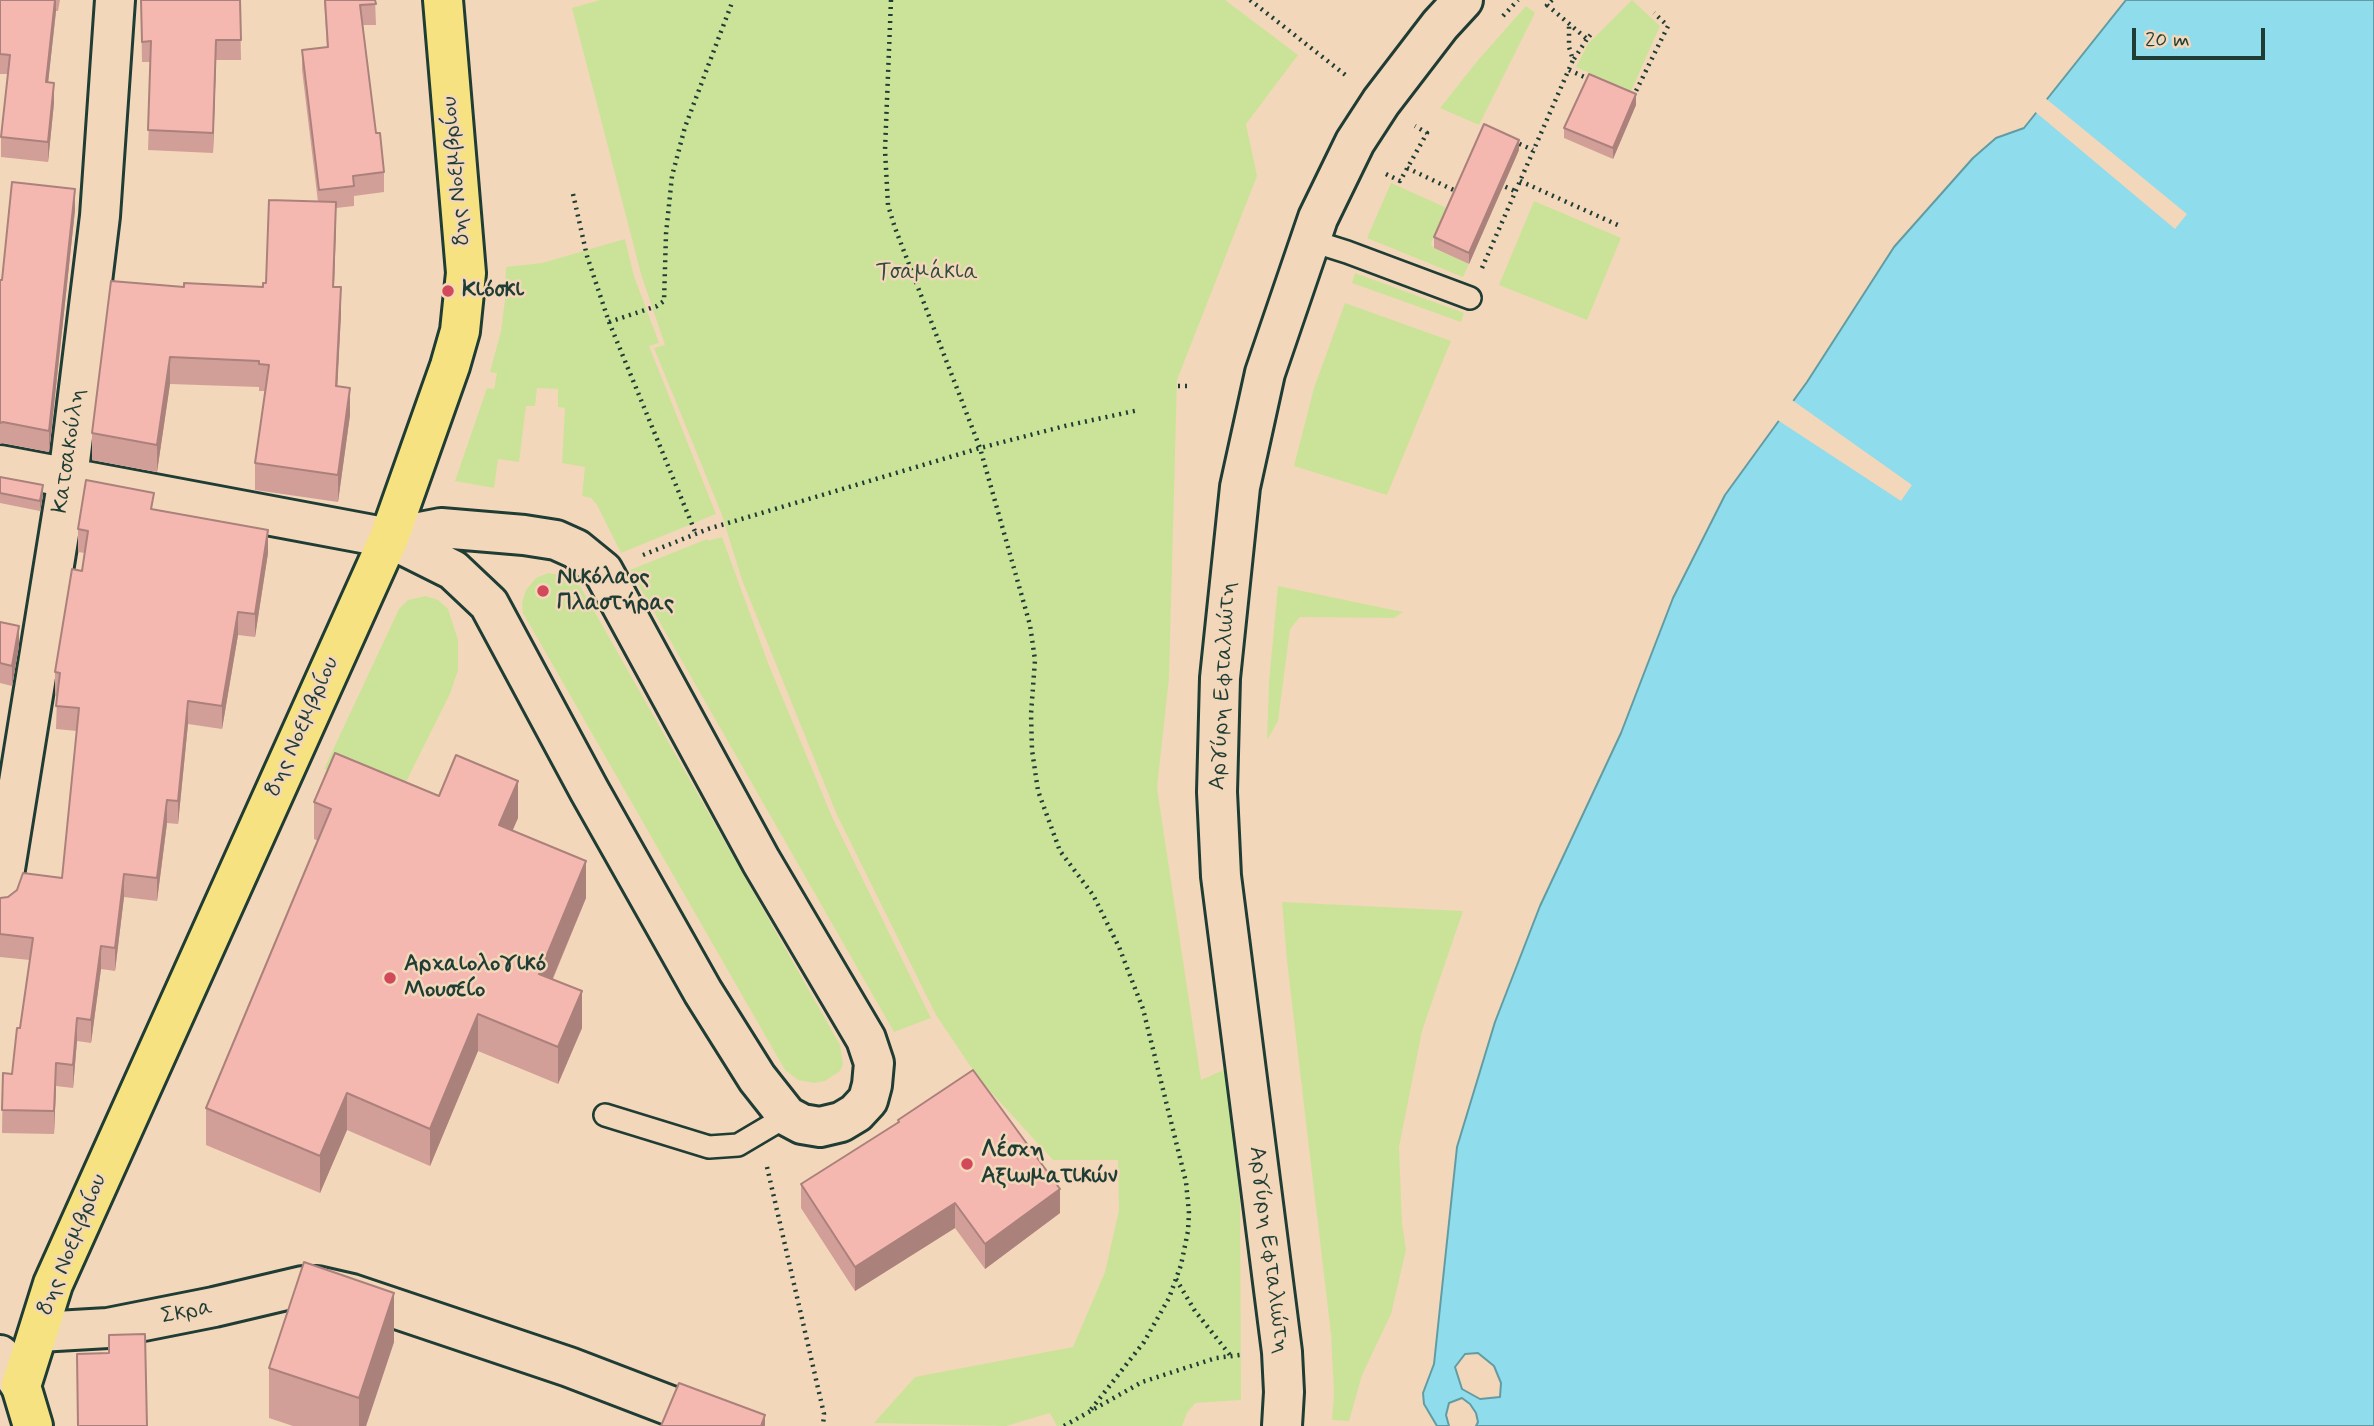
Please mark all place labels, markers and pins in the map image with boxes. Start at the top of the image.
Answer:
place label: Κιόσκι [462,277,524,305]
marker: Κιόσκι [440,283,456,299]
place label: Νικόλαος Πλαστήρας [557,564,674,618]
marker: Νικόλαος Πλαστήρας [535,583,551,599]
place label: Αρχαιολογικό Μουσείο [404,951,546,1005]
marker: Αρχαιολογικό Μουσείο [382,970,398,986]
place label: Λέσχη Αξιωματικών [981,1137,1118,1191]
marker: Λέσχη Αξιωματικών [959,1156,975,1172]

